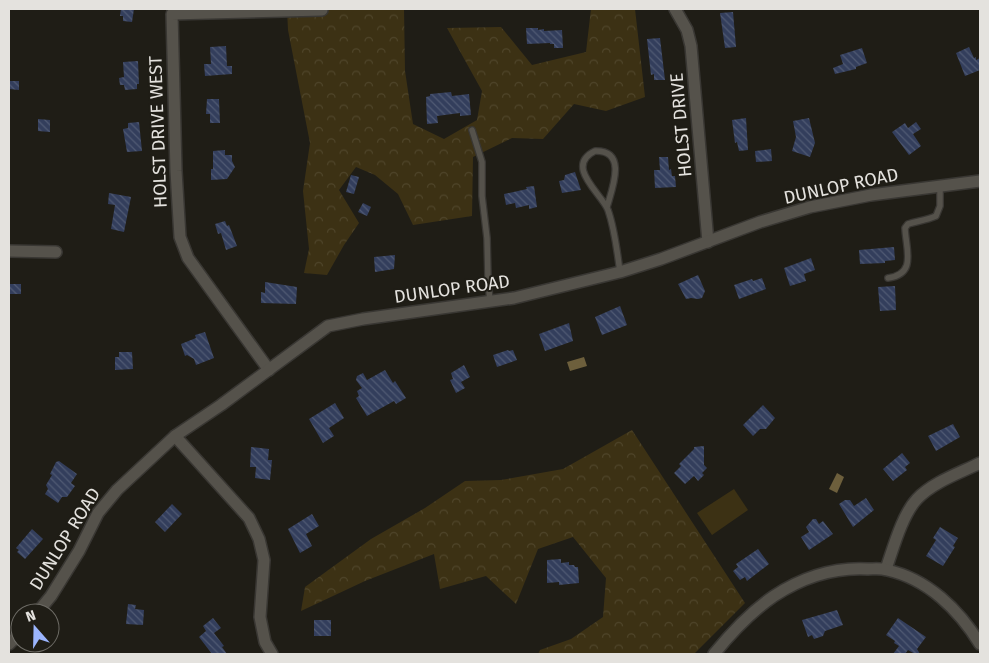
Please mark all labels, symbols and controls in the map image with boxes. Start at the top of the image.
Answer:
street label: HOLST DRIVE WEST [144,55,172,208]
street label: HOLST DRIVE [665,72,697,178]
street label: DUNLOP ROAD [782,163,900,209]
street label: DUNLOP ROAD [393,270,511,308]
street label: DUNLOP ROAD [25,484,105,594]
north arrow [10,603,60,653]
text: N [23,607,38,626]

